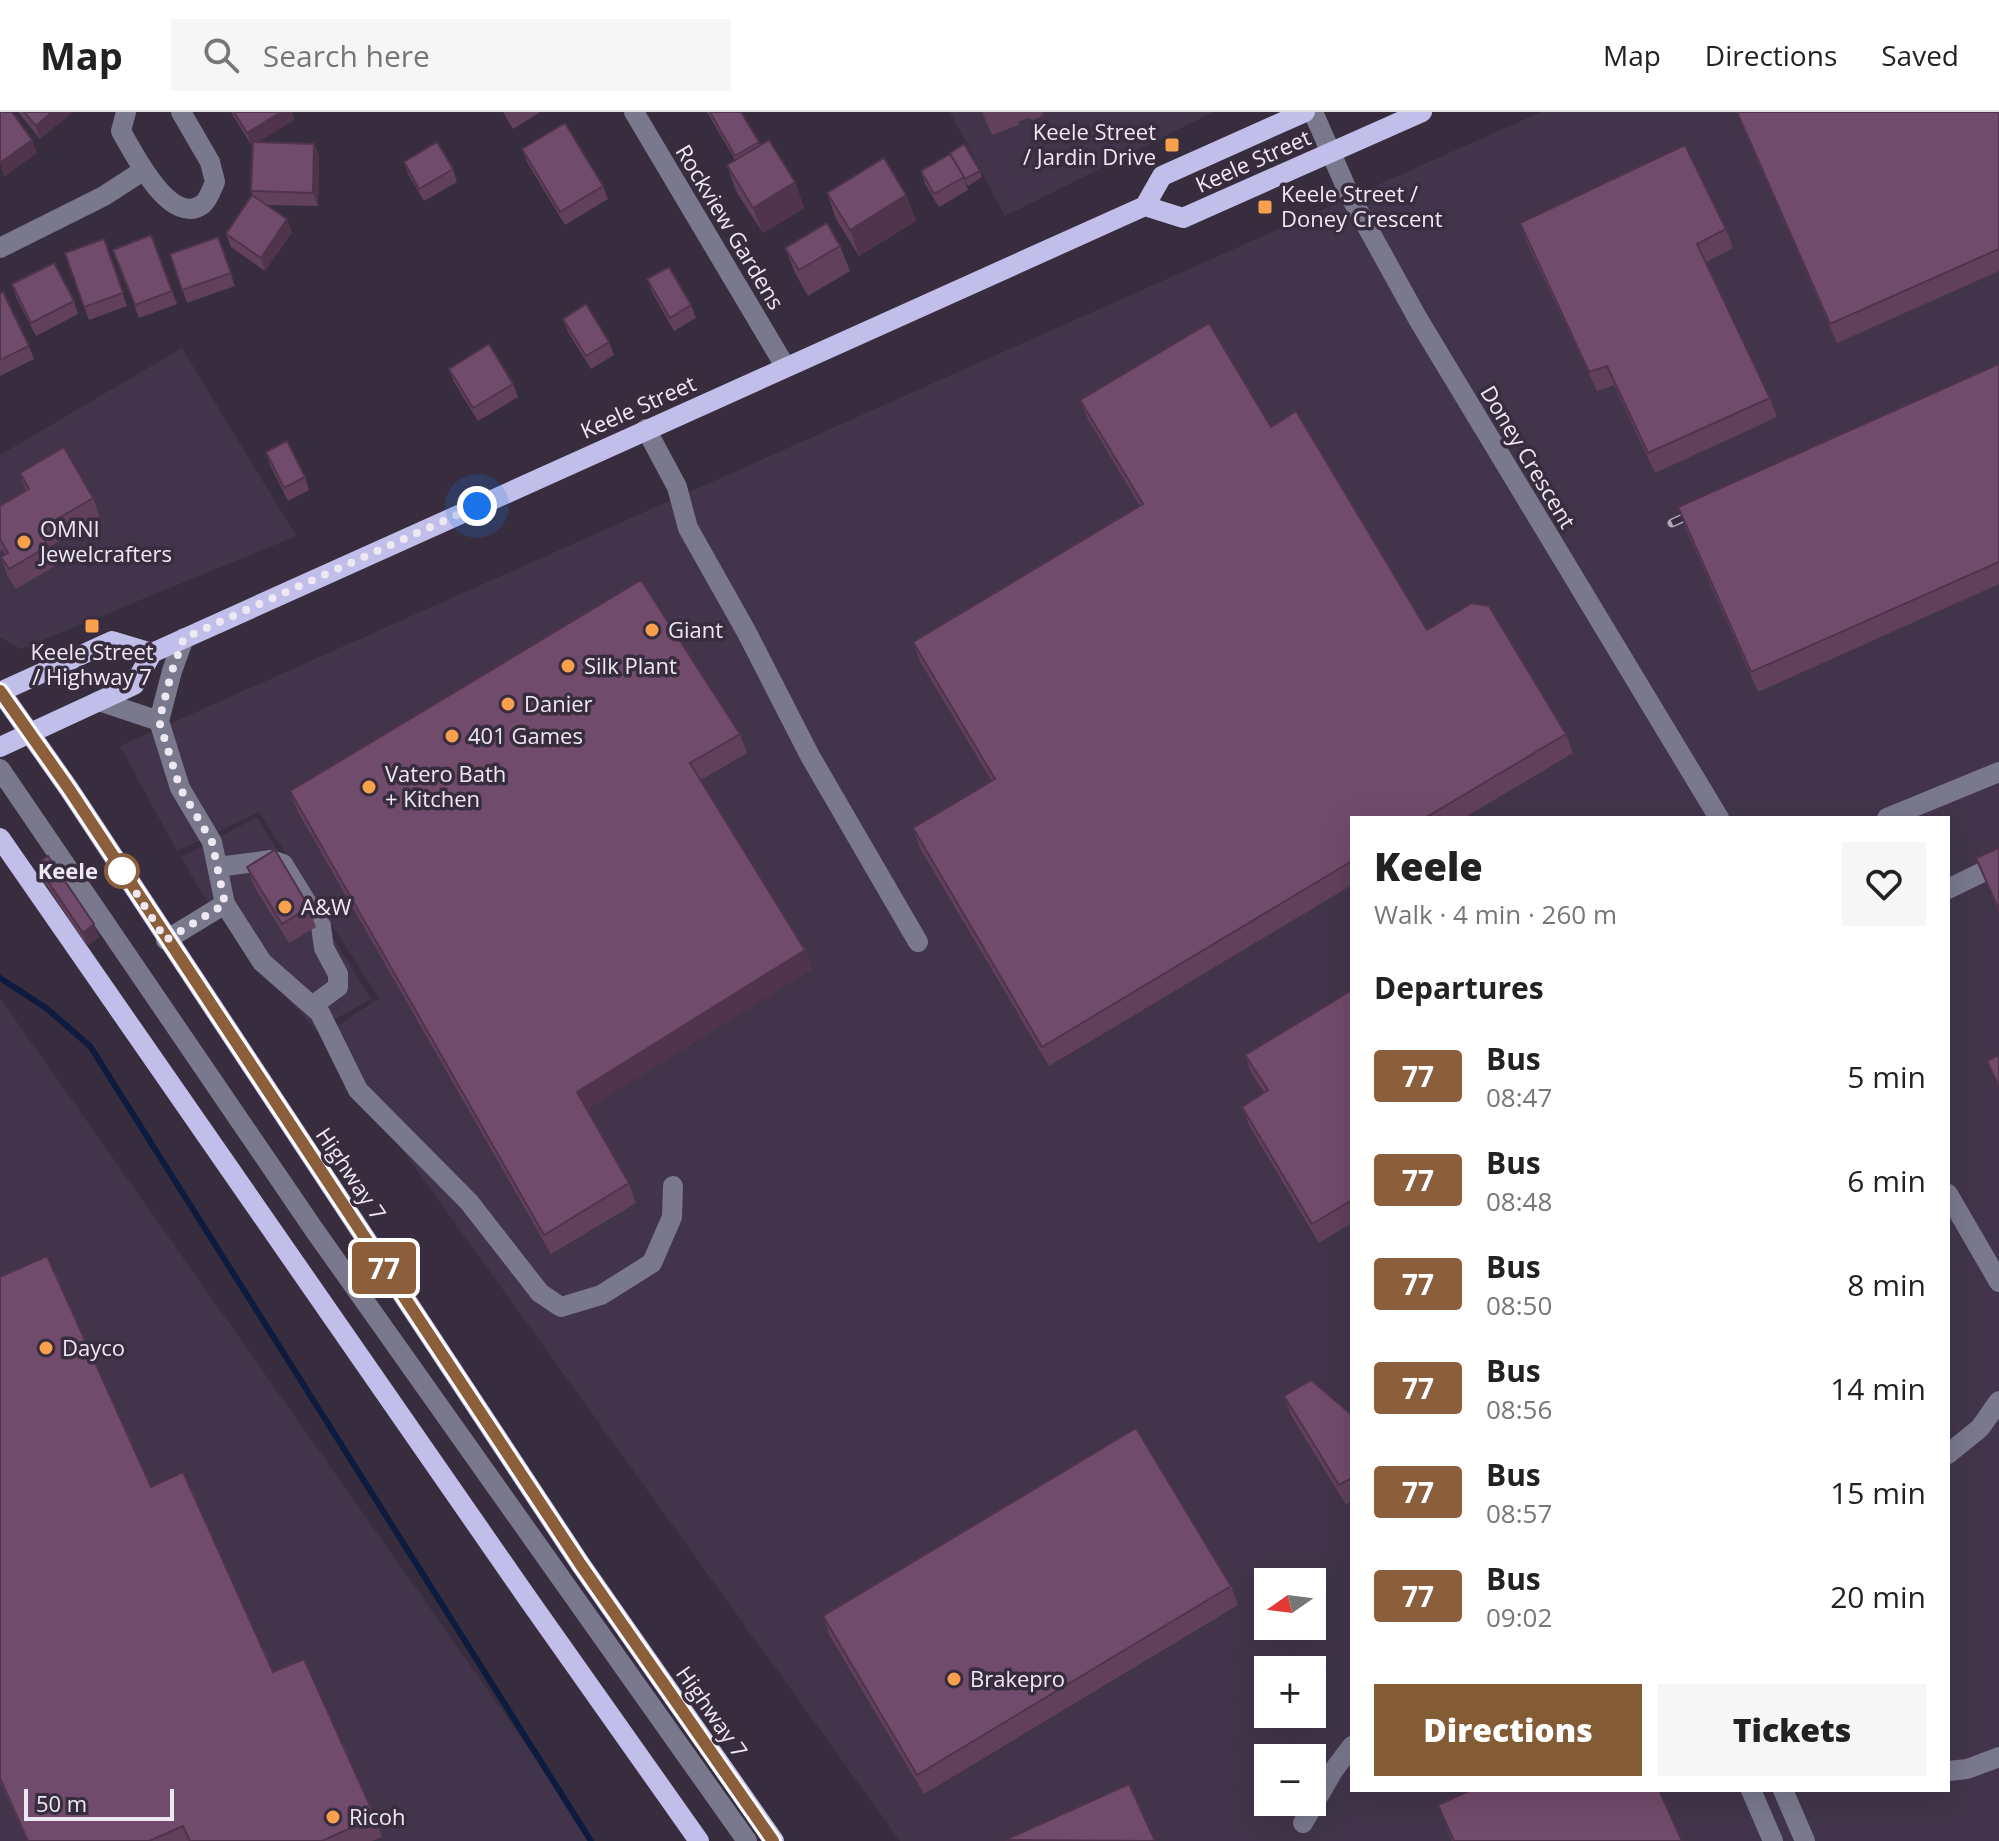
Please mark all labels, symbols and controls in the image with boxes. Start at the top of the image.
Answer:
search box [171,19,731,91]
text: Map [40,29,123,81]
icon: search [199,33,243,77]
text: Search here [263,35,430,76]
text: Map [1603,36,1661,74]
text: Directions [1705,36,1837,74]
text: Saved [1881,36,1959,74]
place label: Keele Street / Jardin Drive [1023,116,1156,171]
street label: Keele Street [1190,121,1315,199]
marker: Keele Street / Jardin Drive [1163,136,1181,154]
street label: Rockview Gardens [670,138,792,315]
place label: Keele Street / Doney Crescent [1281,178,1443,233]
marker: Keele Street / Doney Crescent [1256,198,1274,216]
street label: Keele Street [575,367,700,445]
street label: Doney Crescent [1474,379,1583,534]
your location [457,486,497,526]
place label: OMNI Jewelcrafters [38,513,172,568]
marker: OMNI Jewelcrafters [15,533,33,551]
place label: Giant [668,614,723,644]
marker: Keele Street / Highway 7 [83,617,101,635]
marker: Giant [643,621,661,639]
place label: Keele Street / Highway 7 [30,636,154,691]
place label: Silk Plant [584,650,677,680]
marker: Silk Plant [559,657,577,675]
place label: Danier [524,688,593,718]
marker: Danier [499,695,517,713]
place label: 401 Games [468,720,583,750]
marker: 401 Games [443,727,461,745]
place label: Vatero Bath + Kitchen [385,758,506,813]
marker: Vatero Bath + Kitchen [360,778,378,796]
text: Keele [1374,840,1483,892]
button: heart [1842,842,1926,926]
marker: Keele [105,854,139,888]
place label: Keele [38,855,98,885]
place label: A&W [301,891,351,921]
text: Walk · 4 min · 260 m [1374,896,1617,932]
marker: A&W [276,898,294,916]
text: Departures [1374,967,1544,1008]
text: Bus [1486,1038,1541,1079]
text: 5 min [1847,1056,1926,1097]
text: 77 [1402,1057,1434,1095]
text: 08:47 [1486,1079,1552,1115]
street label: Highway 7 [310,1121,394,1226]
text: Bus [1486,1142,1541,1183]
text: 6 min [1847,1160,1926,1201]
text: 77 [1402,1161,1434,1199]
text: 08:48 [1486,1183,1552,1219]
line badge: 77 [348,1242,420,1294]
text: Bus [1486,1246,1541,1287]
text: 77 [368,1249,400,1287]
text: 8 min [1847,1264,1926,1305]
text: 77 [1402,1265,1434,1303]
text: 08:50 [1486,1287,1552,1323]
place label: Dayco [62,1332,125,1362]
marker: Dayco [37,1339,55,1357]
text: Bus [1486,1350,1541,1391]
text: 14 min [1830,1368,1926,1409]
text: 77 [1402,1369,1434,1407]
text: 08:56 [1486,1391,1552,1427]
text: Bus [1486,1454,1541,1495]
text: 15 min [1830,1472,1926,1513]
text: 77 [1402,1473,1434,1511]
text: 08:57 [1486,1495,1552,1531]
text: Bus [1486,1558,1541,1599]
north arrow [1254,1568,1326,1640]
map controls [1254,1568,1326,1816]
text: 20 min [1830,1576,1926,1617]
text: 77 [1402,1577,1434,1615]
text: 09:02 [1486,1599,1552,1635]
button: + [1254,1656,1326,1728]
street label: Highway 7 [670,1659,755,1763]
place label: Brakepro [970,1663,1065,1693]
marker: Brakepro [945,1670,963,1688]
button: Directions [1374,1684,1642,1776]
button: Tickets [1658,1684,1926,1776]
button: − [1254,1744,1326,1816]
scale bar [24,1785,174,1821]
text: 50 m [36,1788,87,1818]
place label: Ricoh [349,1801,405,1831]
marker: Ricoh [324,1808,342,1826]

